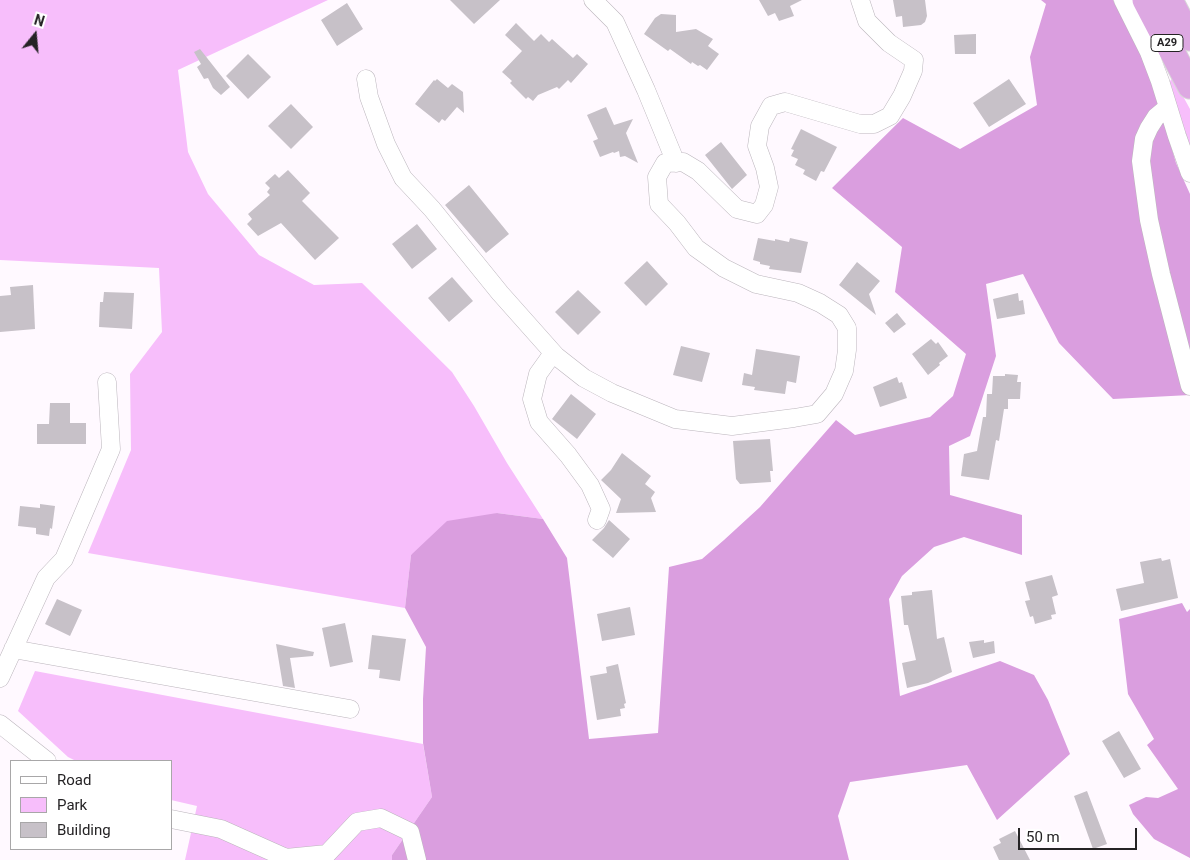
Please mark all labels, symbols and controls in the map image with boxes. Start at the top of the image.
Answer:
north arrow [10,10,60,60]
text: N [32,12,46,30]
road number: A29 [1151,34,1183,52]
legend [10,760,172,850]
text: Road [57,771,91,789]
text: Park [57,796,87,814]
scale bar [1020,818,1139,850]
text: Building [57,821,111,839]
text: 50 m [1026,828,1060,846]

